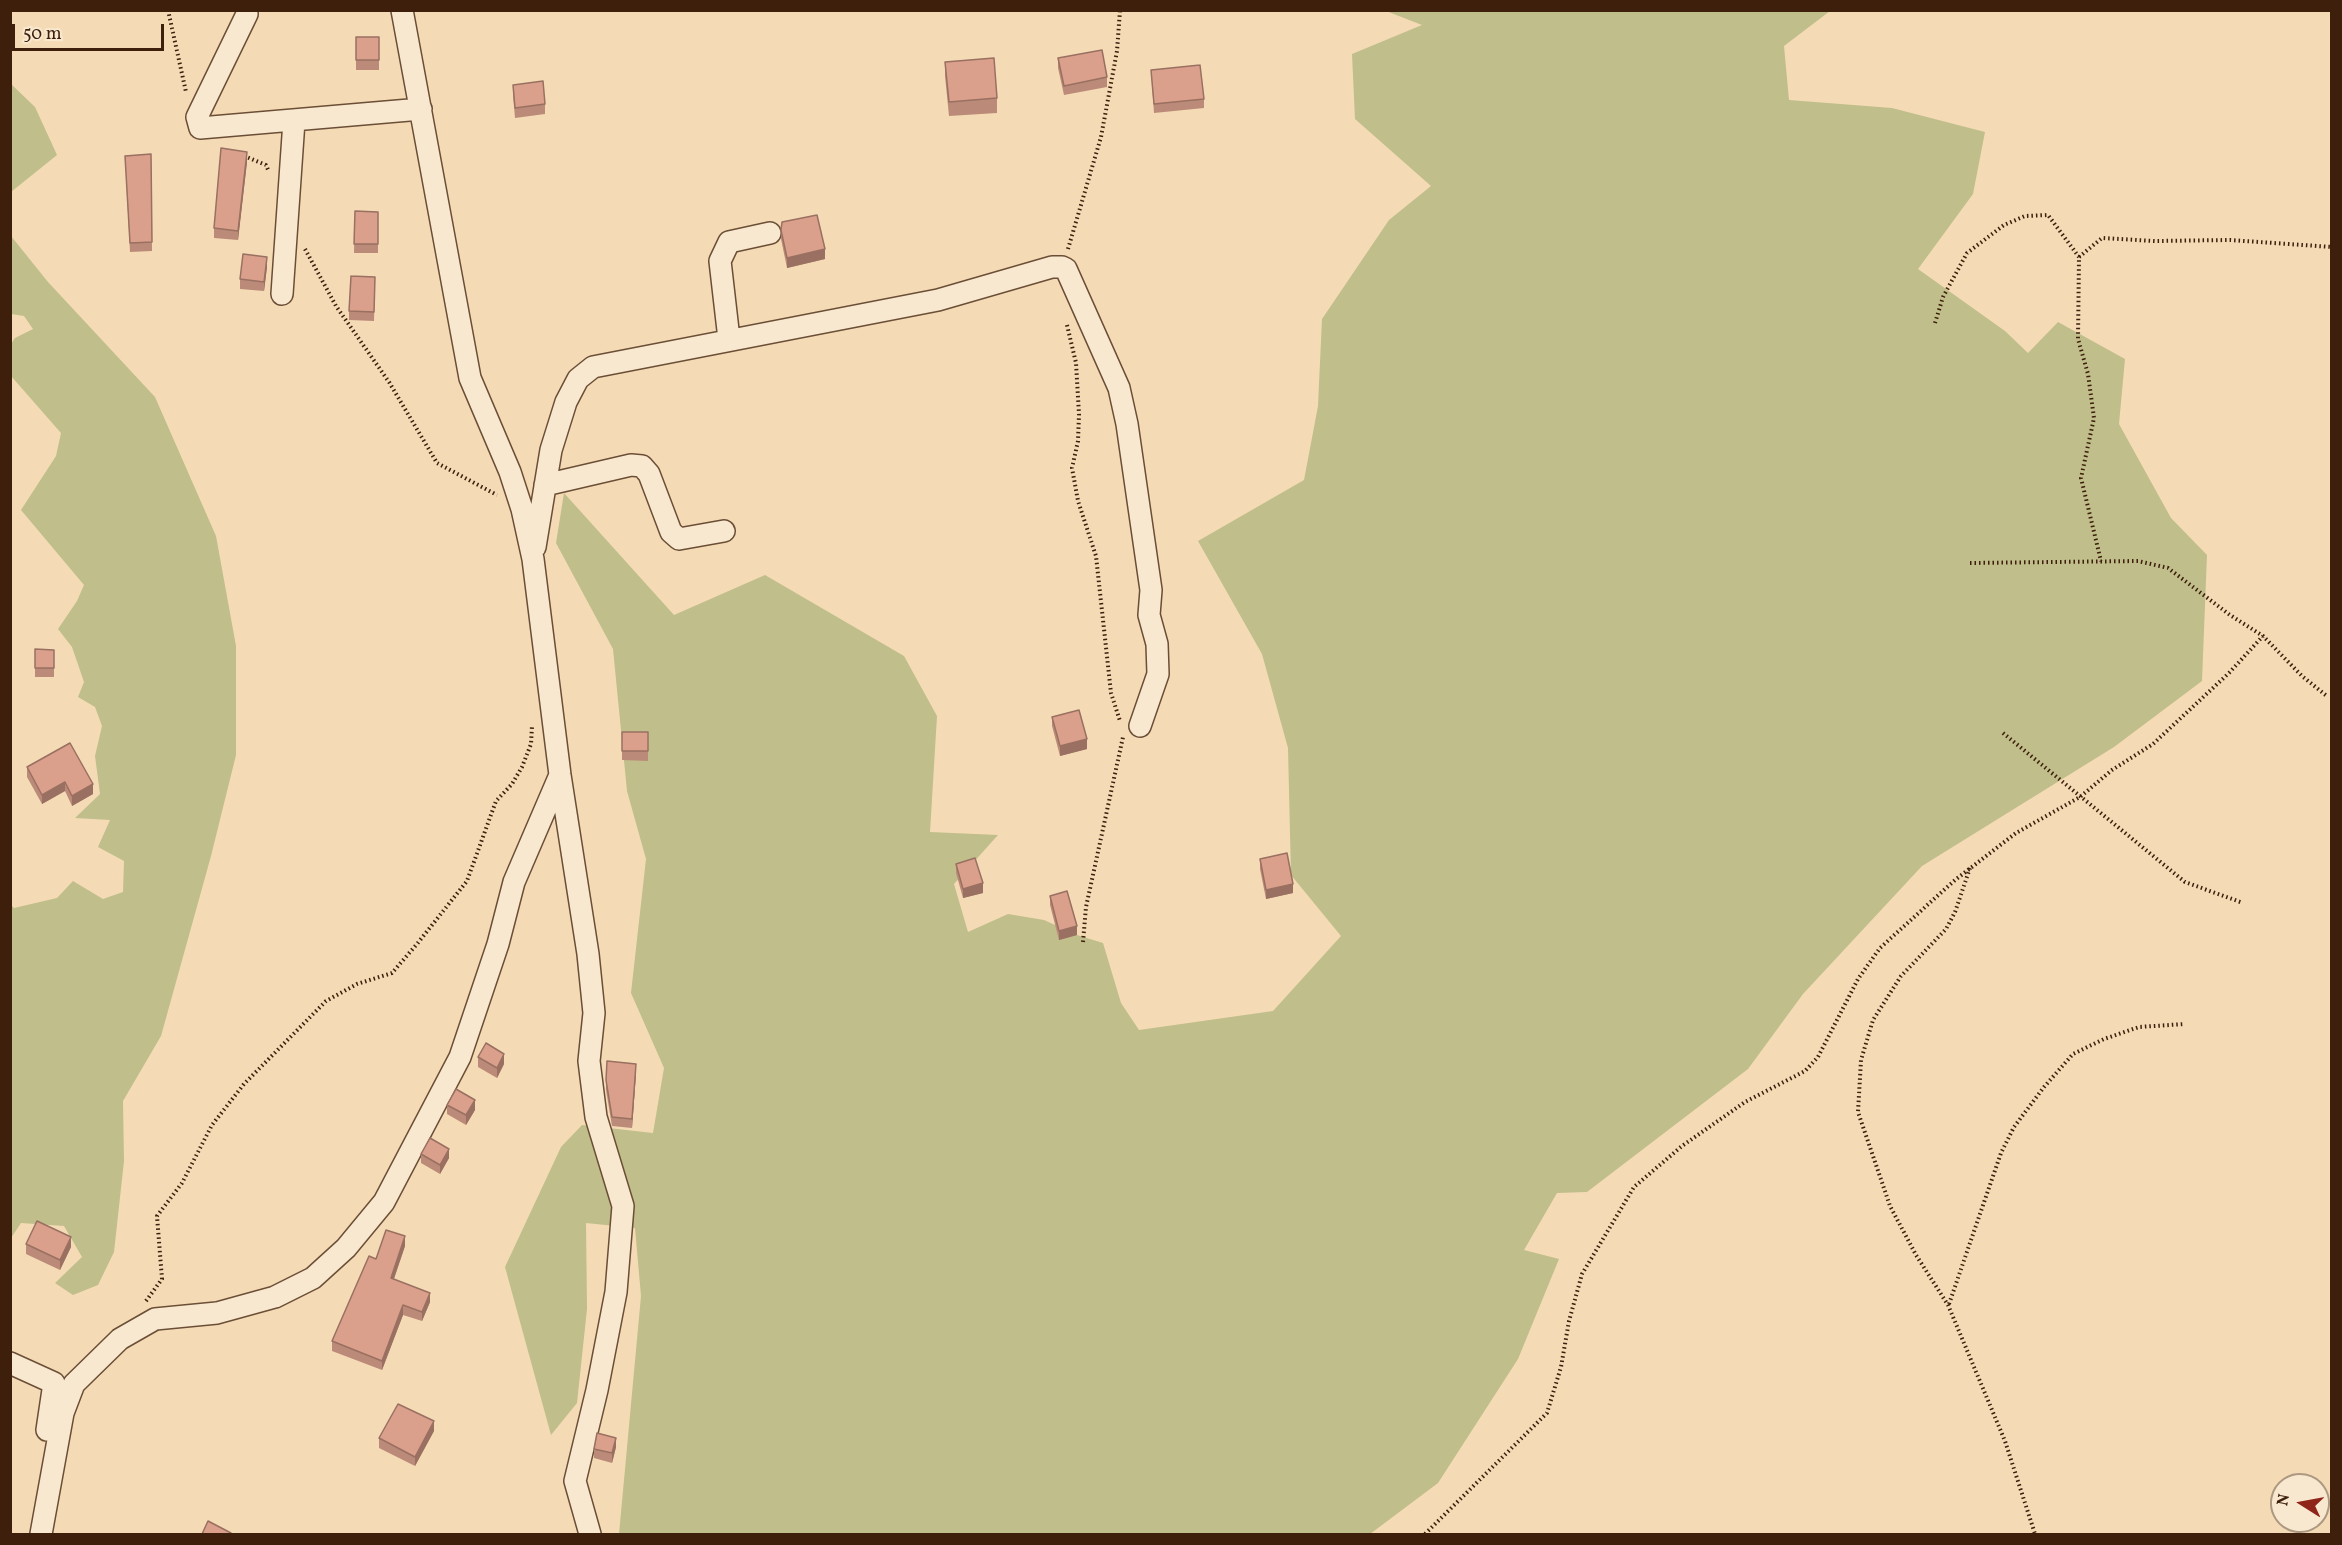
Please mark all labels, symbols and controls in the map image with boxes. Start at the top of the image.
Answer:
scale bar [15,12,166,50]
text: 50 m [23,22,62,47]
north arrow [2270,1473,2330,1533]
text: N [2272,1492,2296,1508]

